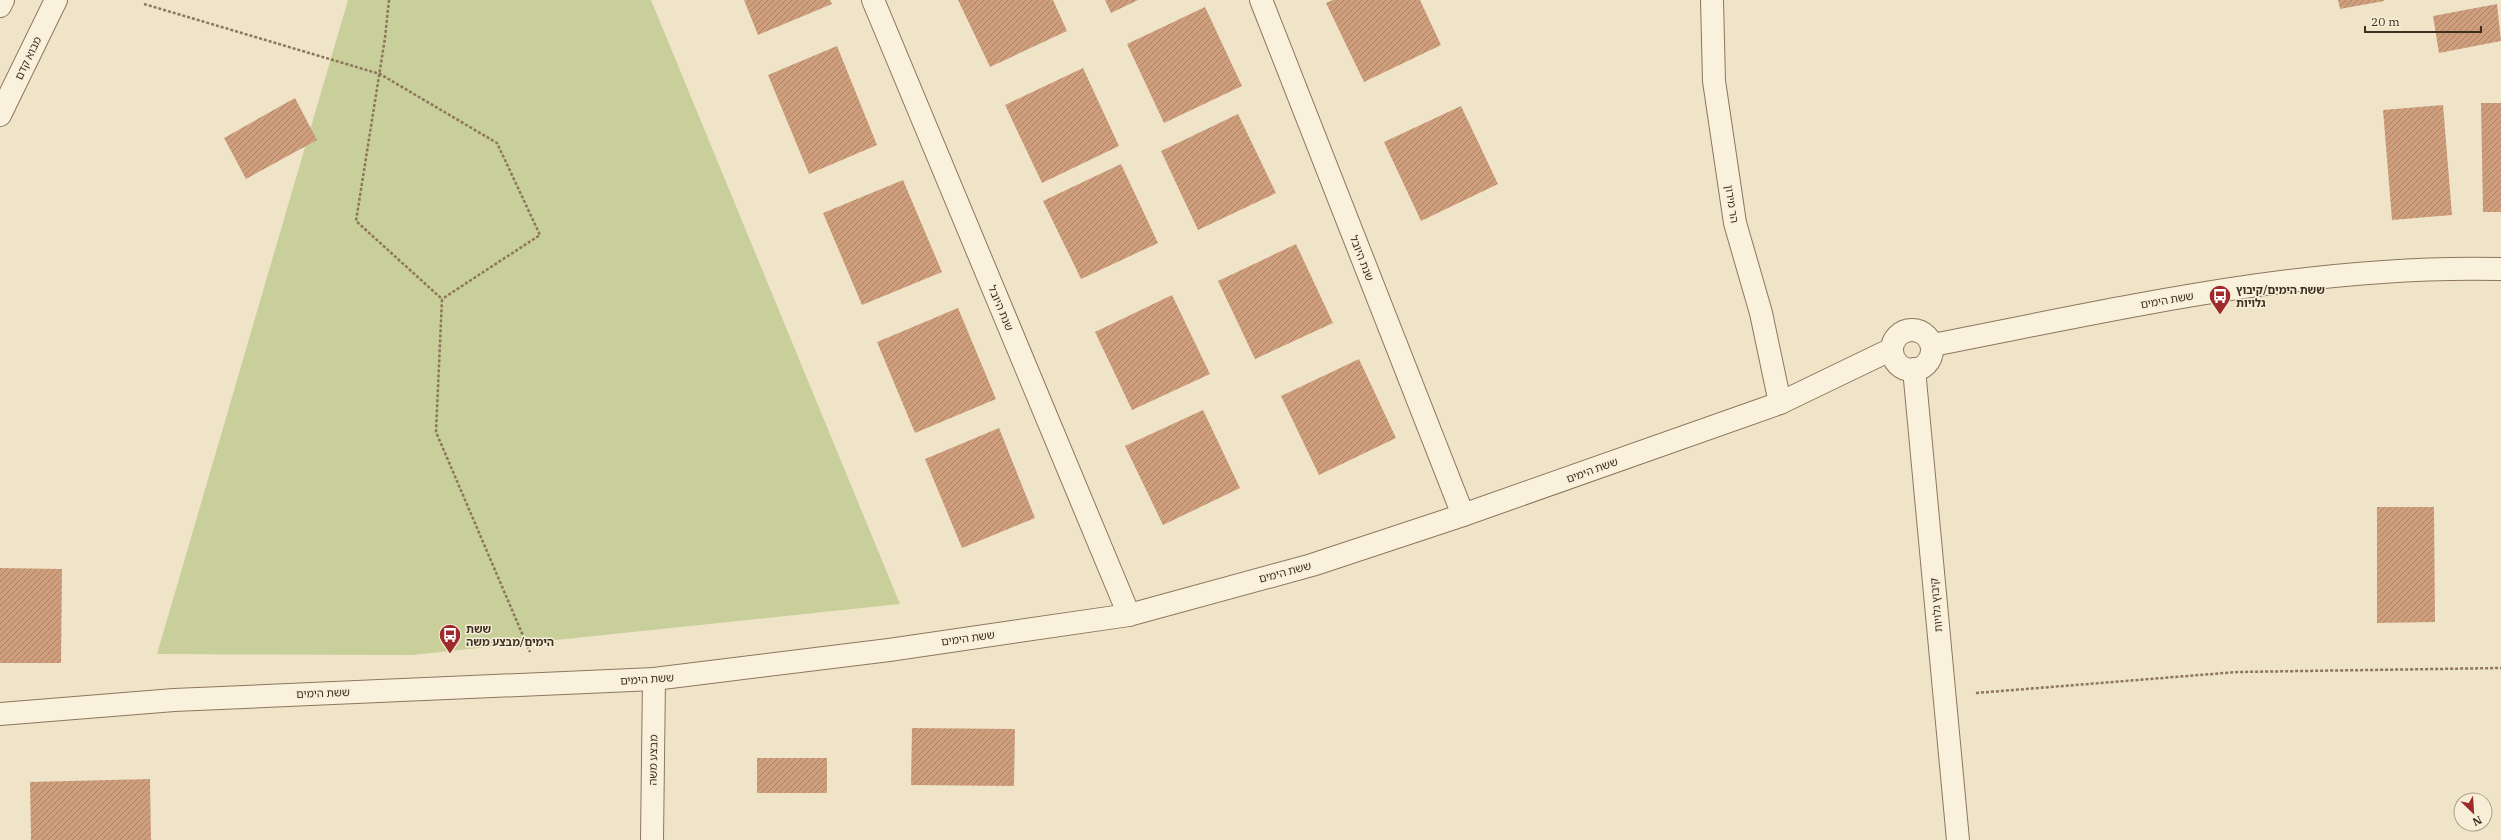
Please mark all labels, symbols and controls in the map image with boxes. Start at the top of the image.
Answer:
scale bar [2365,8,2481,34]
text: 20 m [2371,14,2400,29]
street label: מבוא קדם [12,34,44,82]
street label: הר מירון [1722,184,1742,224]
street label: שנת היובל [1347,233,1377,283]
street label: שנת היובל [985,283,1017,333]
bus stop icon: ששת הימים/קיבוץ גלויות [2207,283,2233,316]
place label: ששת הימים/קיבוץ גלויות [2236,283,2325,310]
street label: ששת הימים [2139,288,2195,312]
street label: ששת הימים [1564,454,1620,486]
street label: ששת הימים [1257,558,1313,586]
street label: קיבוץ גלויות [1927,577,1945,633]
bus stop icon: ששת הימים/מבצע משה [437,622,463,655]
place label: ששת הימים/מבצע משה [466,622,554,649]
street label: ששת הימים [940,627,996,649]
street label: ששת הימים [620,670,674,688]
street label: ששת הימים [296,685,350,701]
street label: מבצע משה [646,734,660,786]
north arrow [2453,792,2493,832]
text: N [2470,813,2484,829]

